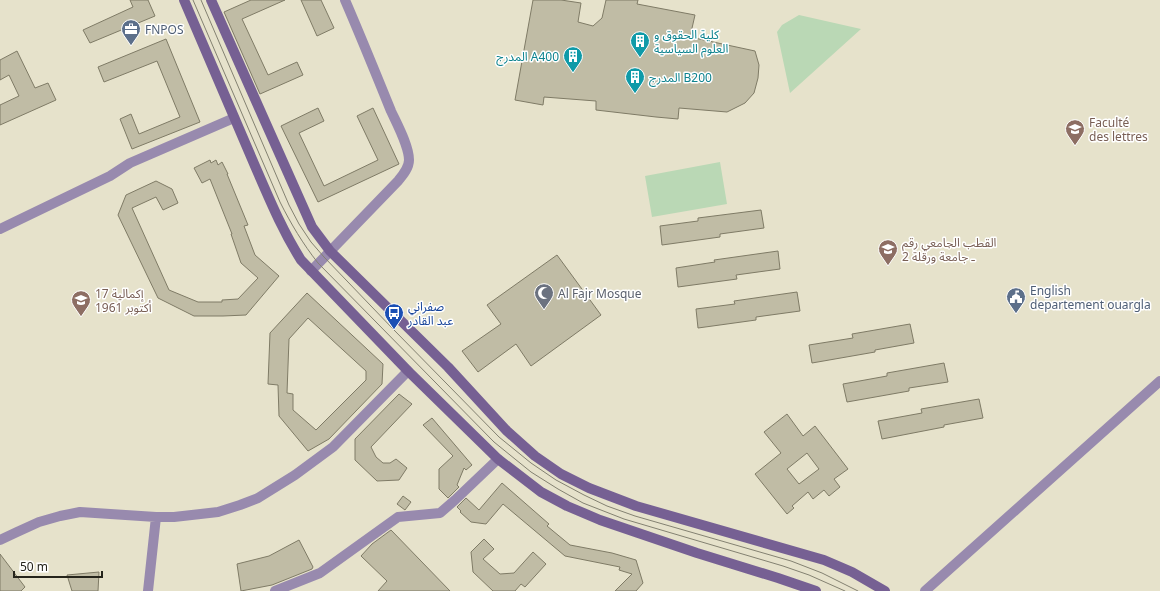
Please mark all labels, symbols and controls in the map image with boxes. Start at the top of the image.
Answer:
office icon: FNPOS [120,18,142,46]
place label: FNPOS [145,21,184,38]
place label: كلية الحقوق و العلوم السياسية [654,26,728,58]
building icon: كلية الحقوق و العلوم السياسية [629,30,651,58]
building icon: المدرج A400 [562,45,584,73]
place label: المدرج A400 [496,48,559,66]
building icon: المدرج B200 [624,66,646,94]
place label: المدرج B200 [649,69,712,87]
place label: Faculté des lettres [1089,114,1148,145]
school or university icon: Faculté des lettres [1064,118,1086,146]
place label: القطب الجامعي رقم 2 ـ جامعة ورقلة [902,234,997,265]
school or university icon: القطب الجامعي رقم 2 ـ جامعة ورقلة [877,238,899,266]
mosque icon: Al Fajr Mosque [533,282,555,310]
place label: English departement ouargla [1030,282,1151,313]
place label: إكمالية 17 أكتوبر 1961 [95,285,152,316]
place label: Al Fajr Mosque [558,285,642,302]
public building icon: English departement ouargla [1005,286,1027,314]
school or university icon: إكمالية 17 أكتوبر 1961 [70,289,92,317]
place label: صفراني عبد القادر [407,298,453,329]
bus stop icon: صفراني عبد القادر [383,302,405,330]
scale bar [14,553,102,579]
text: 50 m [20,558,48,575]

